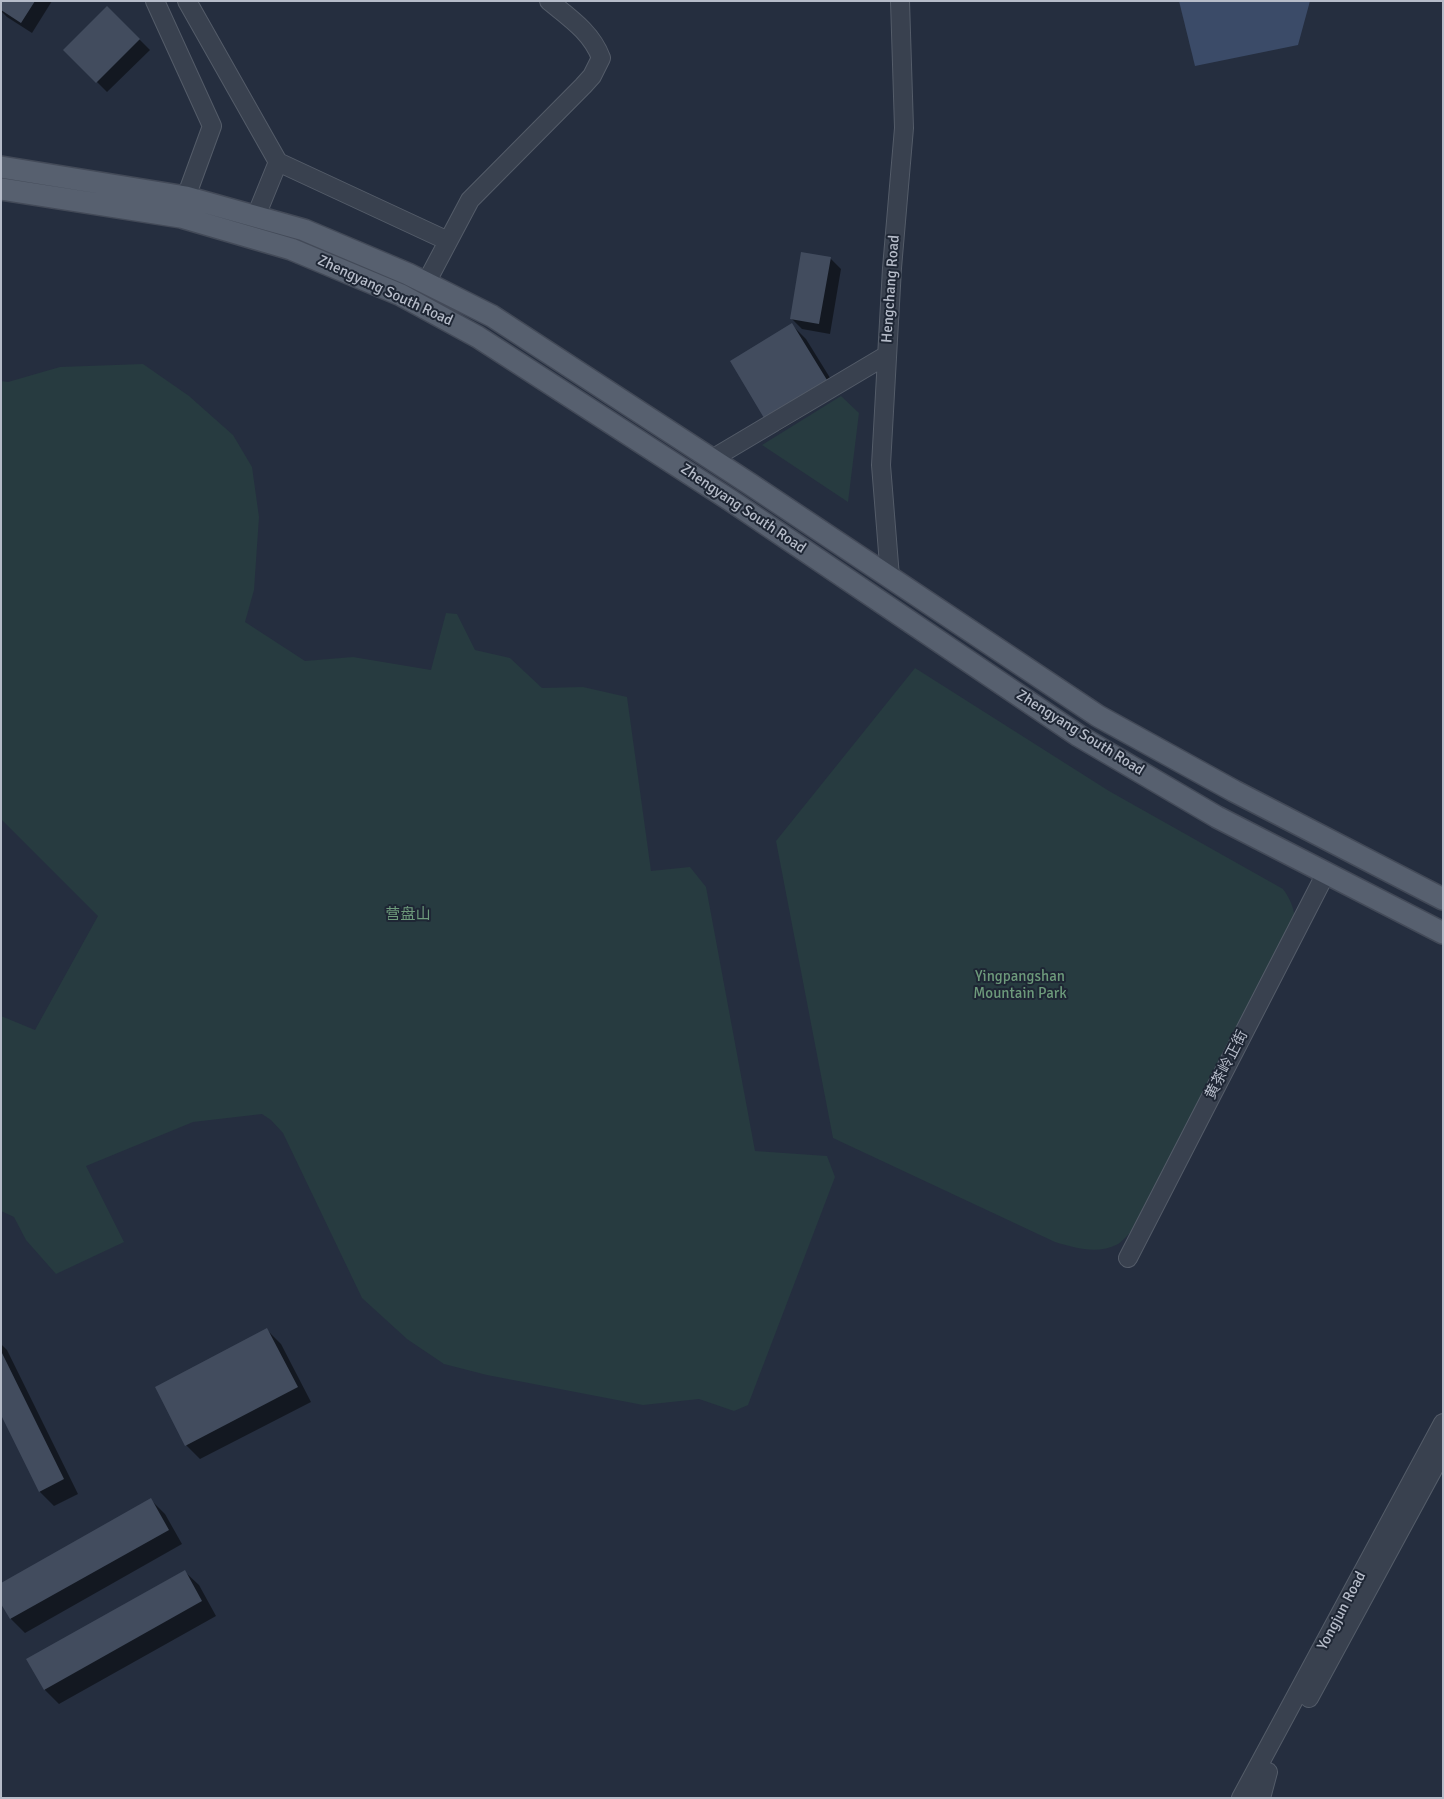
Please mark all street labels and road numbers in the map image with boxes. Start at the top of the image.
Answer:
street label: Hengchang Road [878,234,904,344]
street label: Zhengyang South Road [314,252,456,330]
street label: Zhengyang South Road [677,460,809,558]
street label: Zhengyang South Road [1013,686,1147,780]
street label: 黄茶岭正街 [1202,1028,1252,1102]
street label: Yongjun Road [1314,1569,1370,1653]

